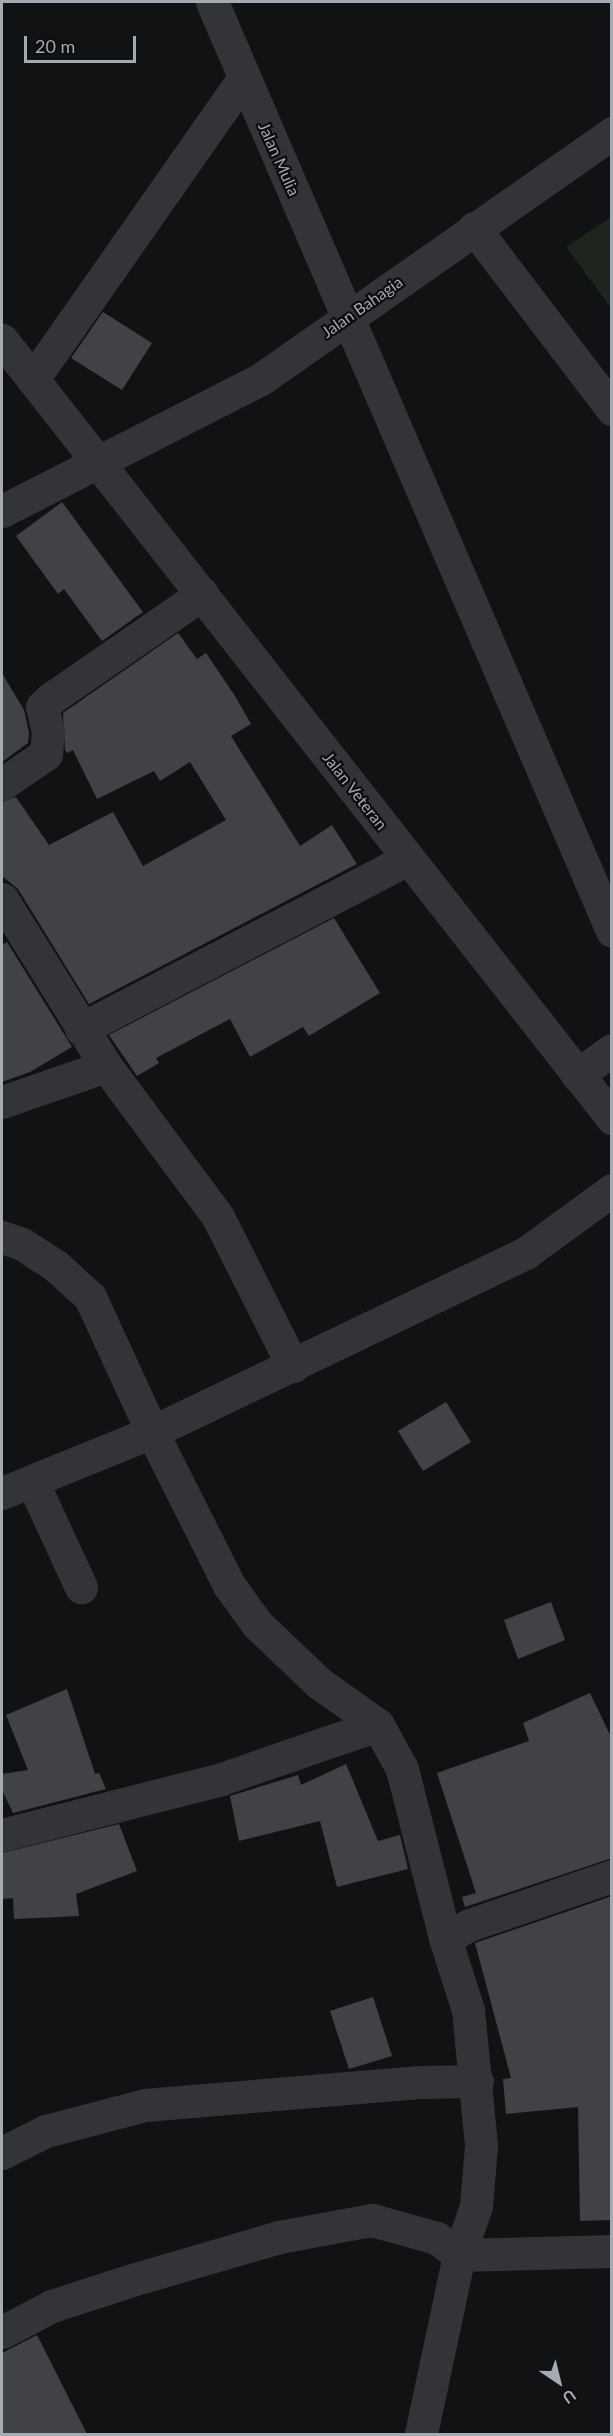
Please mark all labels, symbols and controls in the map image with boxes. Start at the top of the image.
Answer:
scale bar [27,24,140,62]
text: 20 m [35,35,75,57]
street label: Jalan Mulia [254,119,304,199]
street label: Jalan Bahagia [318,272,406,342]
street label: Jalan Veteran [319,748,391,834]
north arrow [529,2352,589,2412]
text: U [559,2386,580,2408]

